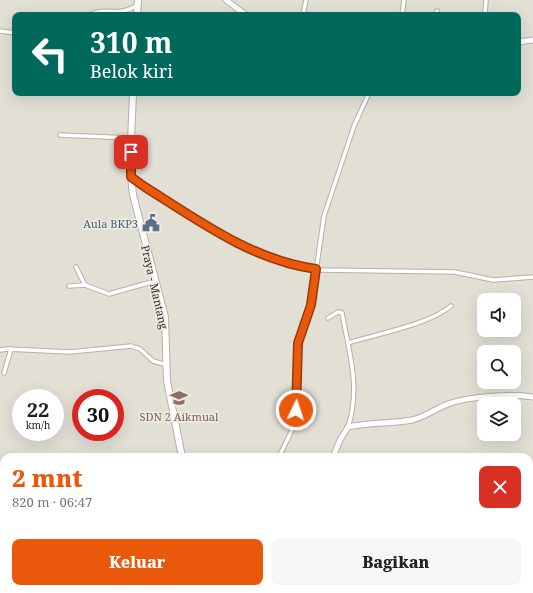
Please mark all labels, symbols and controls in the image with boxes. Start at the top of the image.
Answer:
text: 310 m [90,23,172,61]
icon: left [24,28,76,80]
text: Belok kiri [90,59,173,83]
pin [114,135,148,169]
icon: arrive [120,141,142,163]
public building icon: Aula BKP3 [141,213,161,233]
place label: Aula BKP3 [83,216,138,231]
street label: Praya - Mantang [138,244,172,331]
map controls [477,293,521,441]
button: sound [477,293,521,337]
button: search [477,345,521,389]
school or university icon: SDN 2 Aikmual [169,388,189,408]
speed limit sign: 30 [72,389,124,441]
position arrow [275,389,317,431]
text: 22 [27,396,49,423]
button: layers [477,397,521,441]
place label: SDN 2 Aikmual [140,409,219,424]
text: km/h [26,418,50,432]
text: 2 mnt [12,461,82,494]
button: close [479,466,521,508]
text: 820 m · 06:47 [12,493,92,511]
button: Keluar [12,539,263,585]
button: Bagikan [271,539,521,585]

